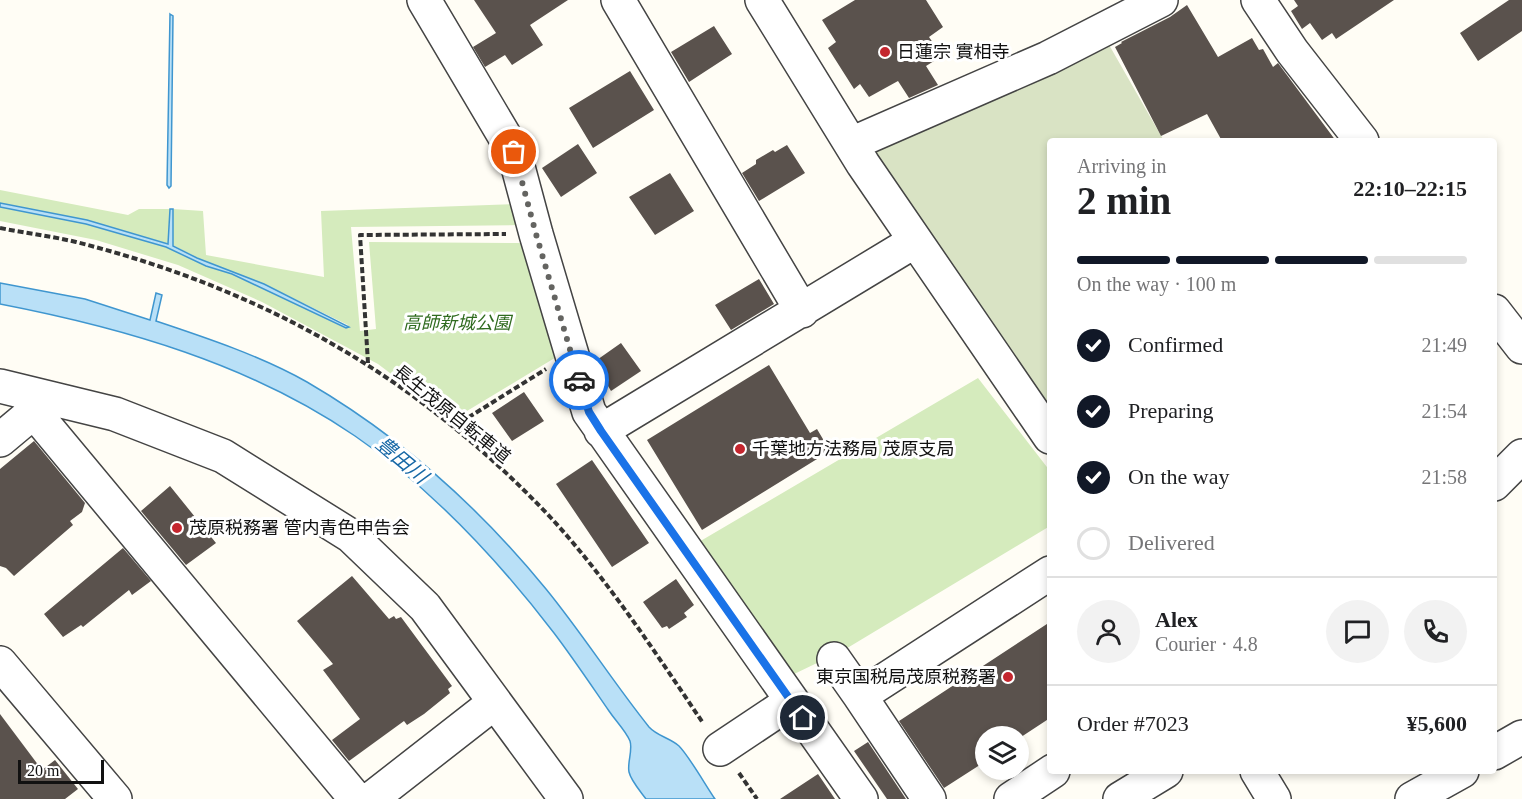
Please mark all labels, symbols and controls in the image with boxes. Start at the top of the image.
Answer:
place label: 日蓮宗 實相寺 [897,42,1010,62]
marker: 日蓮宗 實相寺 [878,45,892,59]
pin [488,126,539,177]
icon: bag [497,135,530,168]
text: Arriving in [1077,155,1166,177]
text: 22:10–22:15 [1353,176,1467,201]
text: 2 min [1077,179,1171,222]
text: On the way · 100 m [1077,273,1236,295]
park label: 高師新城公園 [403,313,514,333]
icon: check [1077,329,1110,362]
text: Confirmed [1128,332,1223,357]
text: 21:49 [1421,334,1467,356]
courier [549,350,609,410]
street label: 長生茂原自転車道 [390,361,514,467]
icon: car [563,364,596,397]
icon: check [1077,395,1110,428]
text: Preparing [1128,398,1214,423]
text: 21:54 [1421,400,1467,422]
water label: 豊田川 [372,432,434,489]
place label: 千葉地方法務局 茂原支局 [752,439,955,459]
marker: 千葉地方法務局 茂原支局 [733,442,747,456]
icon: check [1077,461,1110,494]
text: On the way [1128,464,1229,489]
text: 21:58 [1421,466,1467,488]
place label: 茂原税務署 管内青色申告会 [189,518,410,538]
marker: 茂原税務署 管内青色申告会 [170,521,184,535]
text: Delivered [1128,530,1215,555]
button: person [1077,600,1140,663]
button: chat [1326,600,1389,663]
button: phone [1404,600,1467,663]
text: Alex [1155,607,1198,632]
text: Courier · 4.8 [1155,633,1258,655]
place label: 東京国税局茂原税務署 [816,667,996,687]
marker: 東京国税局茂原税務署 [1001,670,1015,684]
pin [777,692,828,743]
icon: home [786,701,819,734]
text: Order #7023 [1077,711,1189,736]
text: ¥5,600 [1407,711,1467,736]
map controls [975,726,1029,780]
button: layers [975,726,1029,780]
scale bar [18,757,104,784]
text: 20 m [27,762,59,779]

